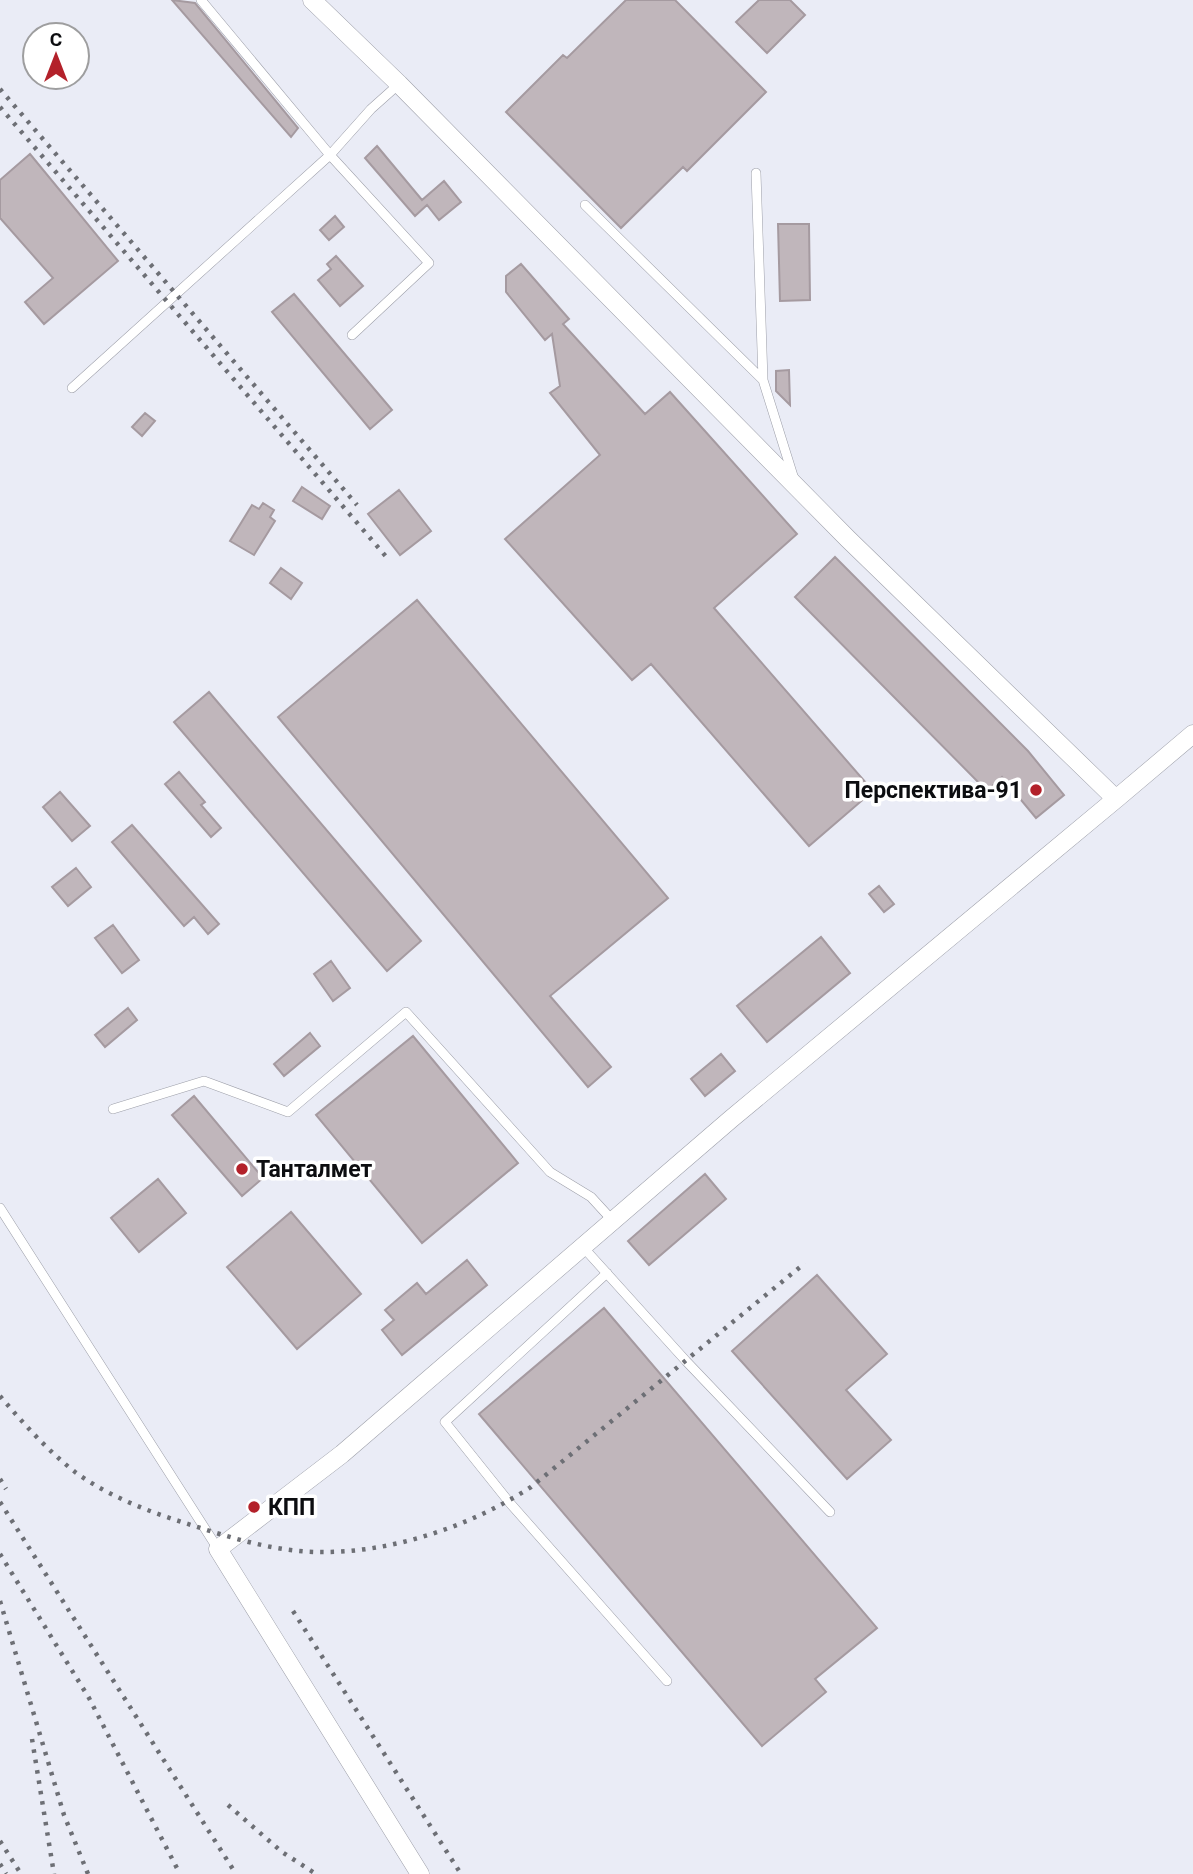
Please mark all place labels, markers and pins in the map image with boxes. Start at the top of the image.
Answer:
place label: Перспектива-91 [844,777,1022,804]
marker: Перспектива-91 [1028,782,1044,798]
place label: Танталмет [256,1156,373,1183]
marker: Танталмет [234,1161,250,1177]
place label: КПП [268,1494,315,1521]
marker: КПП [246,1499,262,1515]

